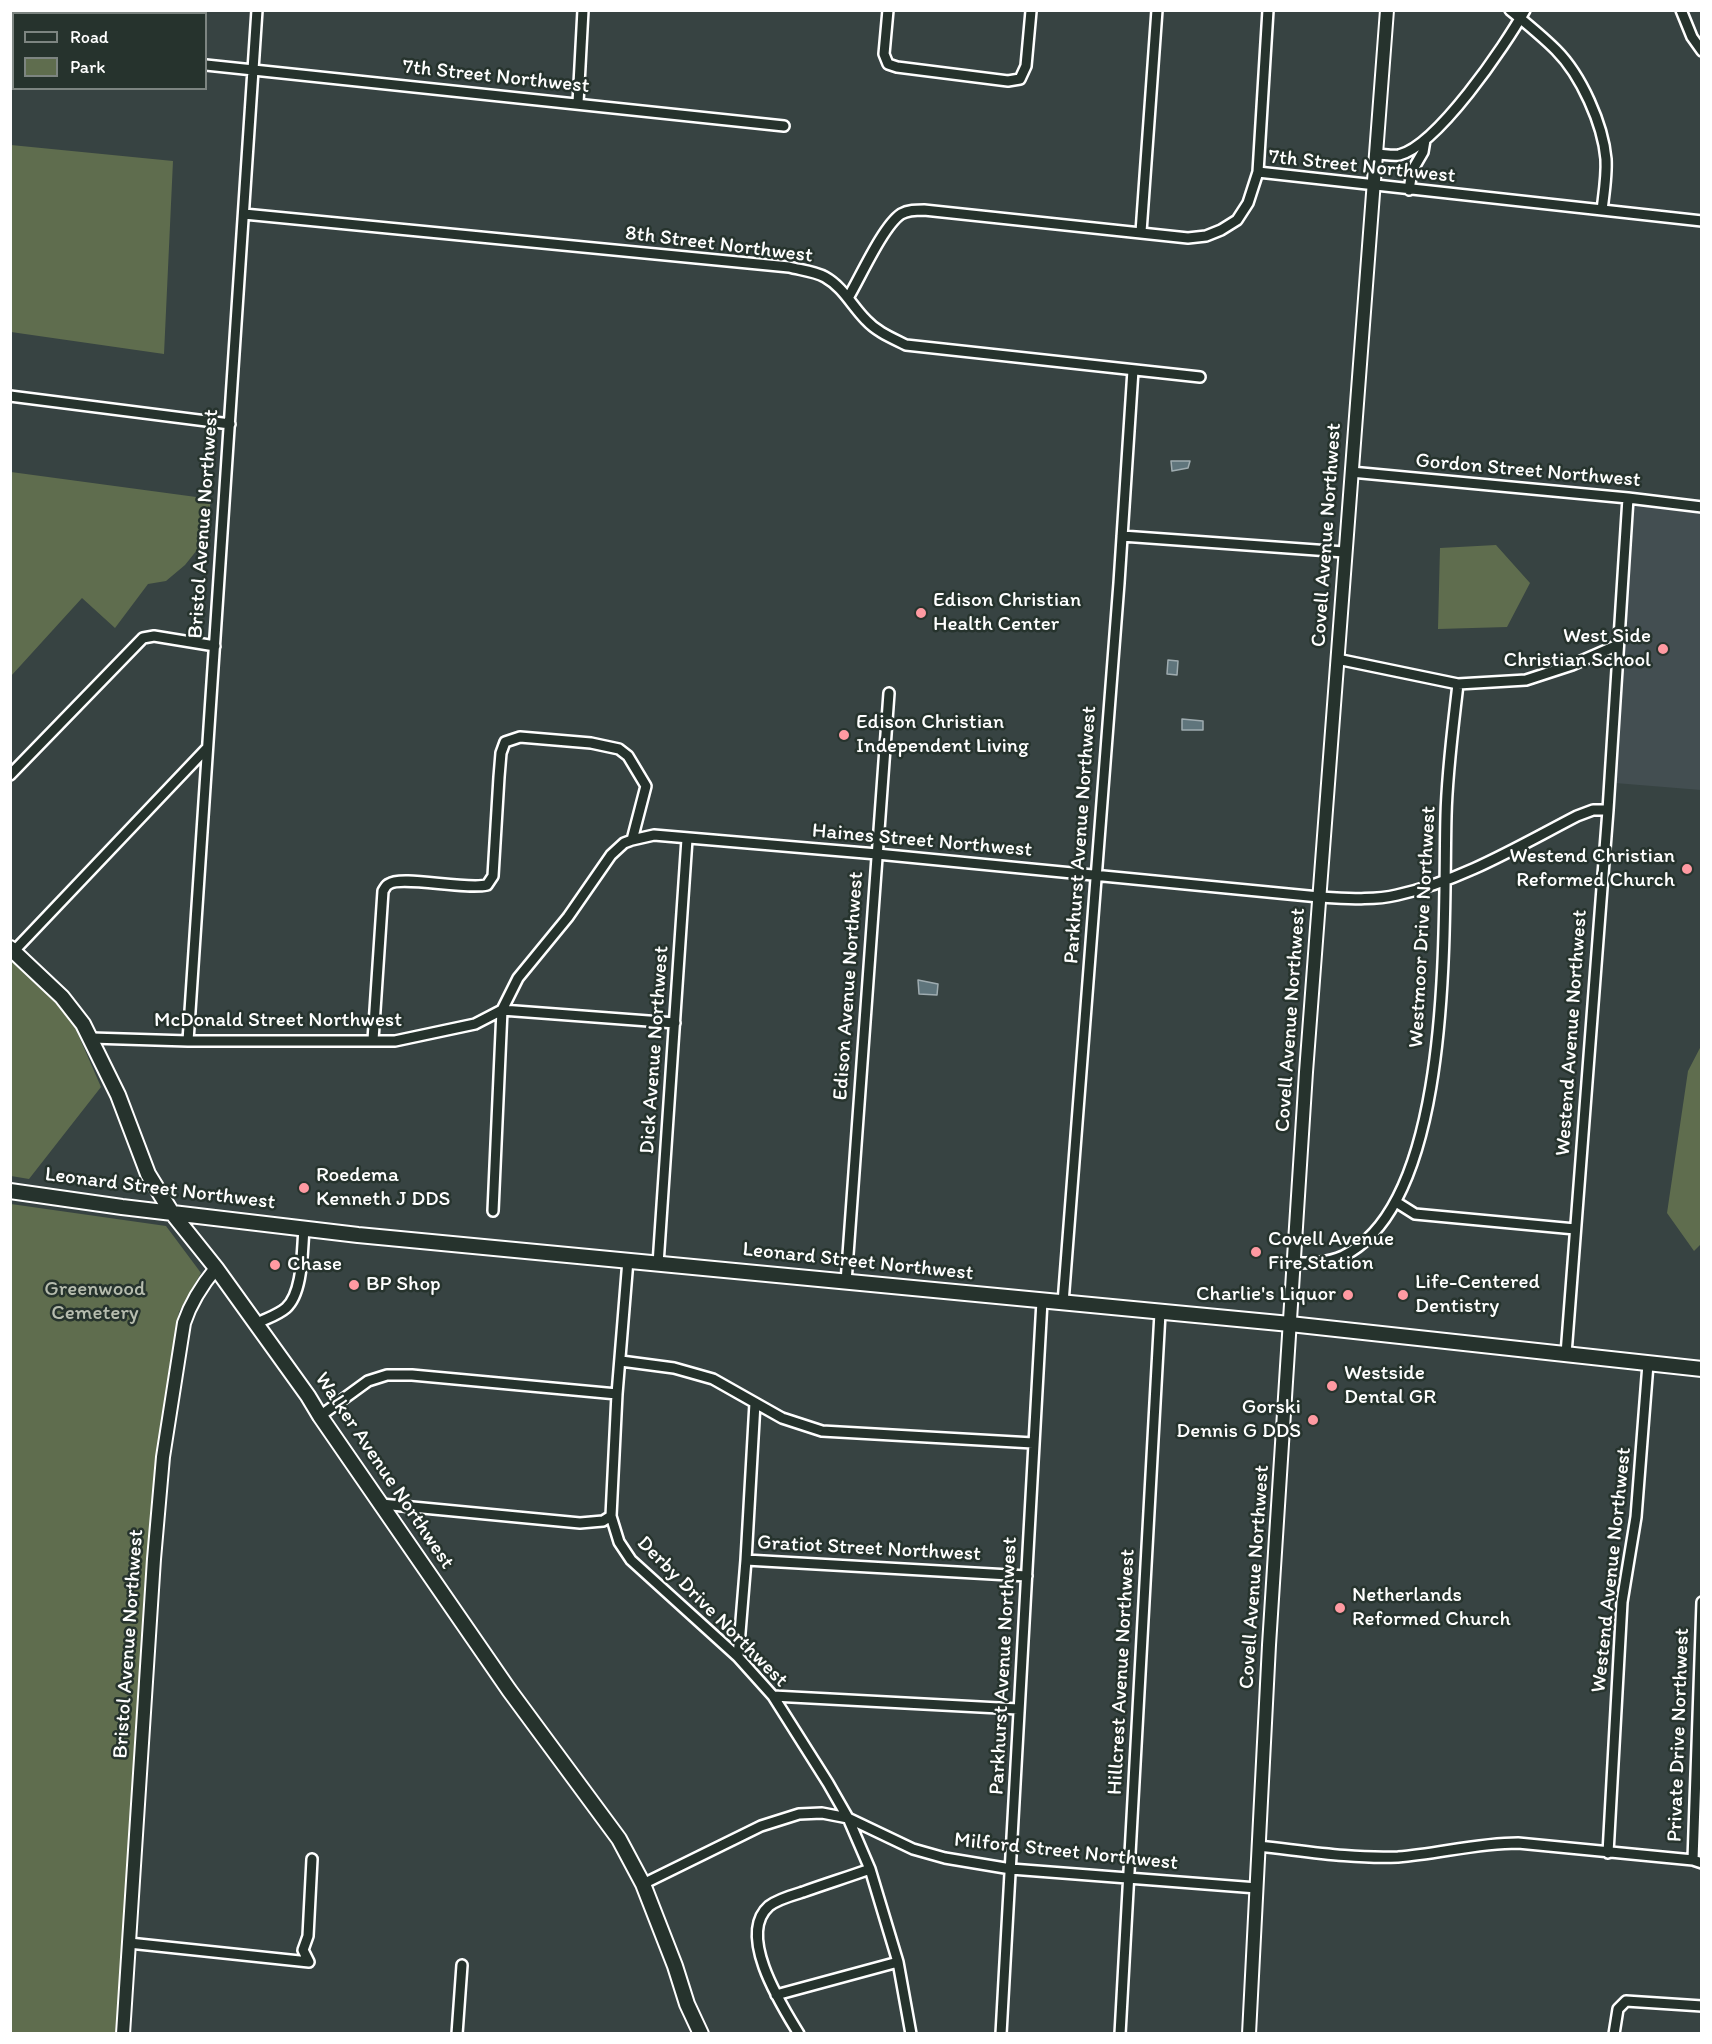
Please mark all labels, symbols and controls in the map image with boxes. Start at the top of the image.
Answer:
legend [12,12,207,90]
text: Road [70,26,109,48]
street label: 7th Street Northwest [401,55,591,99]
text: Park [70,56,105,78]
street label: 7th Street Northwest [1267,145,1457,189]
street label: 8th Street Northwest [624,221,814,269]
street label: Bristol Avenue Northwest [183,408,225,640]
street label: Covell Avenue Northwest [1307,422,1347,648]
street label: Gordon Street Northwest [1414,449,1642,493]
place label: Edison Christian Health Center [933,588,1081,638]
marker: Edison Christian Health Center [914,606,928,620]
place label: West Side Christian School [1504,624,1651,674]
marker: West Side Christian School [1656,642,1670,656]
street label: Parkhurst Avenue Northwest [1059,705,1103,965]
place label: Edison Christian Independent Living [856,710,1029,760]
marker: Edison Christian Independent Living [837,728,851,742]
street label: Westmoor Drive Northwest [1404,805,1442,1049]
street label: Haines Street Northwest [811,819,1033,863]
place label: Westend Christian Reformed Church [1509,844,1675,894]
marker: Westend Christian Reformed Church [1680,862,1694,876]
street label: Edison Avenue Northwest [828,871,870,1101]
street label: Covell Avenue Northwest [1271,907,1311,1133]
street label: Westend Avenue Northwest [1551,909,1593,1157]
street label: Dick Avenue Northwest [635,945,675,1155]
street label: McDonald Street Northwest [154,1008,402,1034]
street label: Leonard Street Northwest [43,1162,277,1216]
place label: Roedema Kenneth J DDS [316,1163,450,1213]
marker: Roedema Kenneth J DDS [297,1181,311,1195]
place label: Covell Avenue Fire Station [1268,1227,1394,1277]
street label: Leonard Street Northwest [741,1237,975,1287]
marker: Covell Avenue Fire Station [1249,1245,1263,1259]
place label: Chase [287,1252,342,1278]
marker: Chase [268,1258,282,1272]
place label: Life-Centered Dentistry [1415,1270,1540,1320]
place label: BP Shop [366,1272,440,1298]
park label: Greenwood Cemetery [44,1277,146,1327]
marker: BP Shop [347,1278,361,1292]
place label: Charlie's Liquor [1196,1282,1336,1308]
marker: Charlie's Liquor [1341,1288,1355,1302]
marker: Life-Centered Dentistry [1396,1288,1410,1302]
place label: Westside Dental GR [1344,1361,1436,1411]
street label: Walker Avenue Northwest [309,1368,459,1574]
marker: Westside Dental GR [1325,1379,1339,1393]
place label: Gorski Dennis G DDS [1176,1395,1301,1445]
marker: Gorski Dennis G DDS [1306,1413,1320,1427]
street label: Westend Avenue Northwest [1587,1446,1637,1694]
street label: Covell Avenue Northwest [1235,1464,1275,1690]
street label: Bristol Avenue Northwest [108,1528,150,1760]
street label: Derby Drive Northwest [631,1531,793,1693]
street label: Gratiot Street Northwest [756,1531,982,1567]
street label: Parkhurst Avenue Northwest [985,1536,1023,1796]
street label: Hillcrest Avenue Northwest [1103,1548,1141,1796]
place label: Netherlands Reformed Church [1352,1583,1511,1633]
marker: Netherlands Reformed Church [1333,1601,1347,1615]
street label: Private Drive Northwest [1663,1627,1695,1843]
street label: Milford Street Northwest [953,1828,1179,1876]

